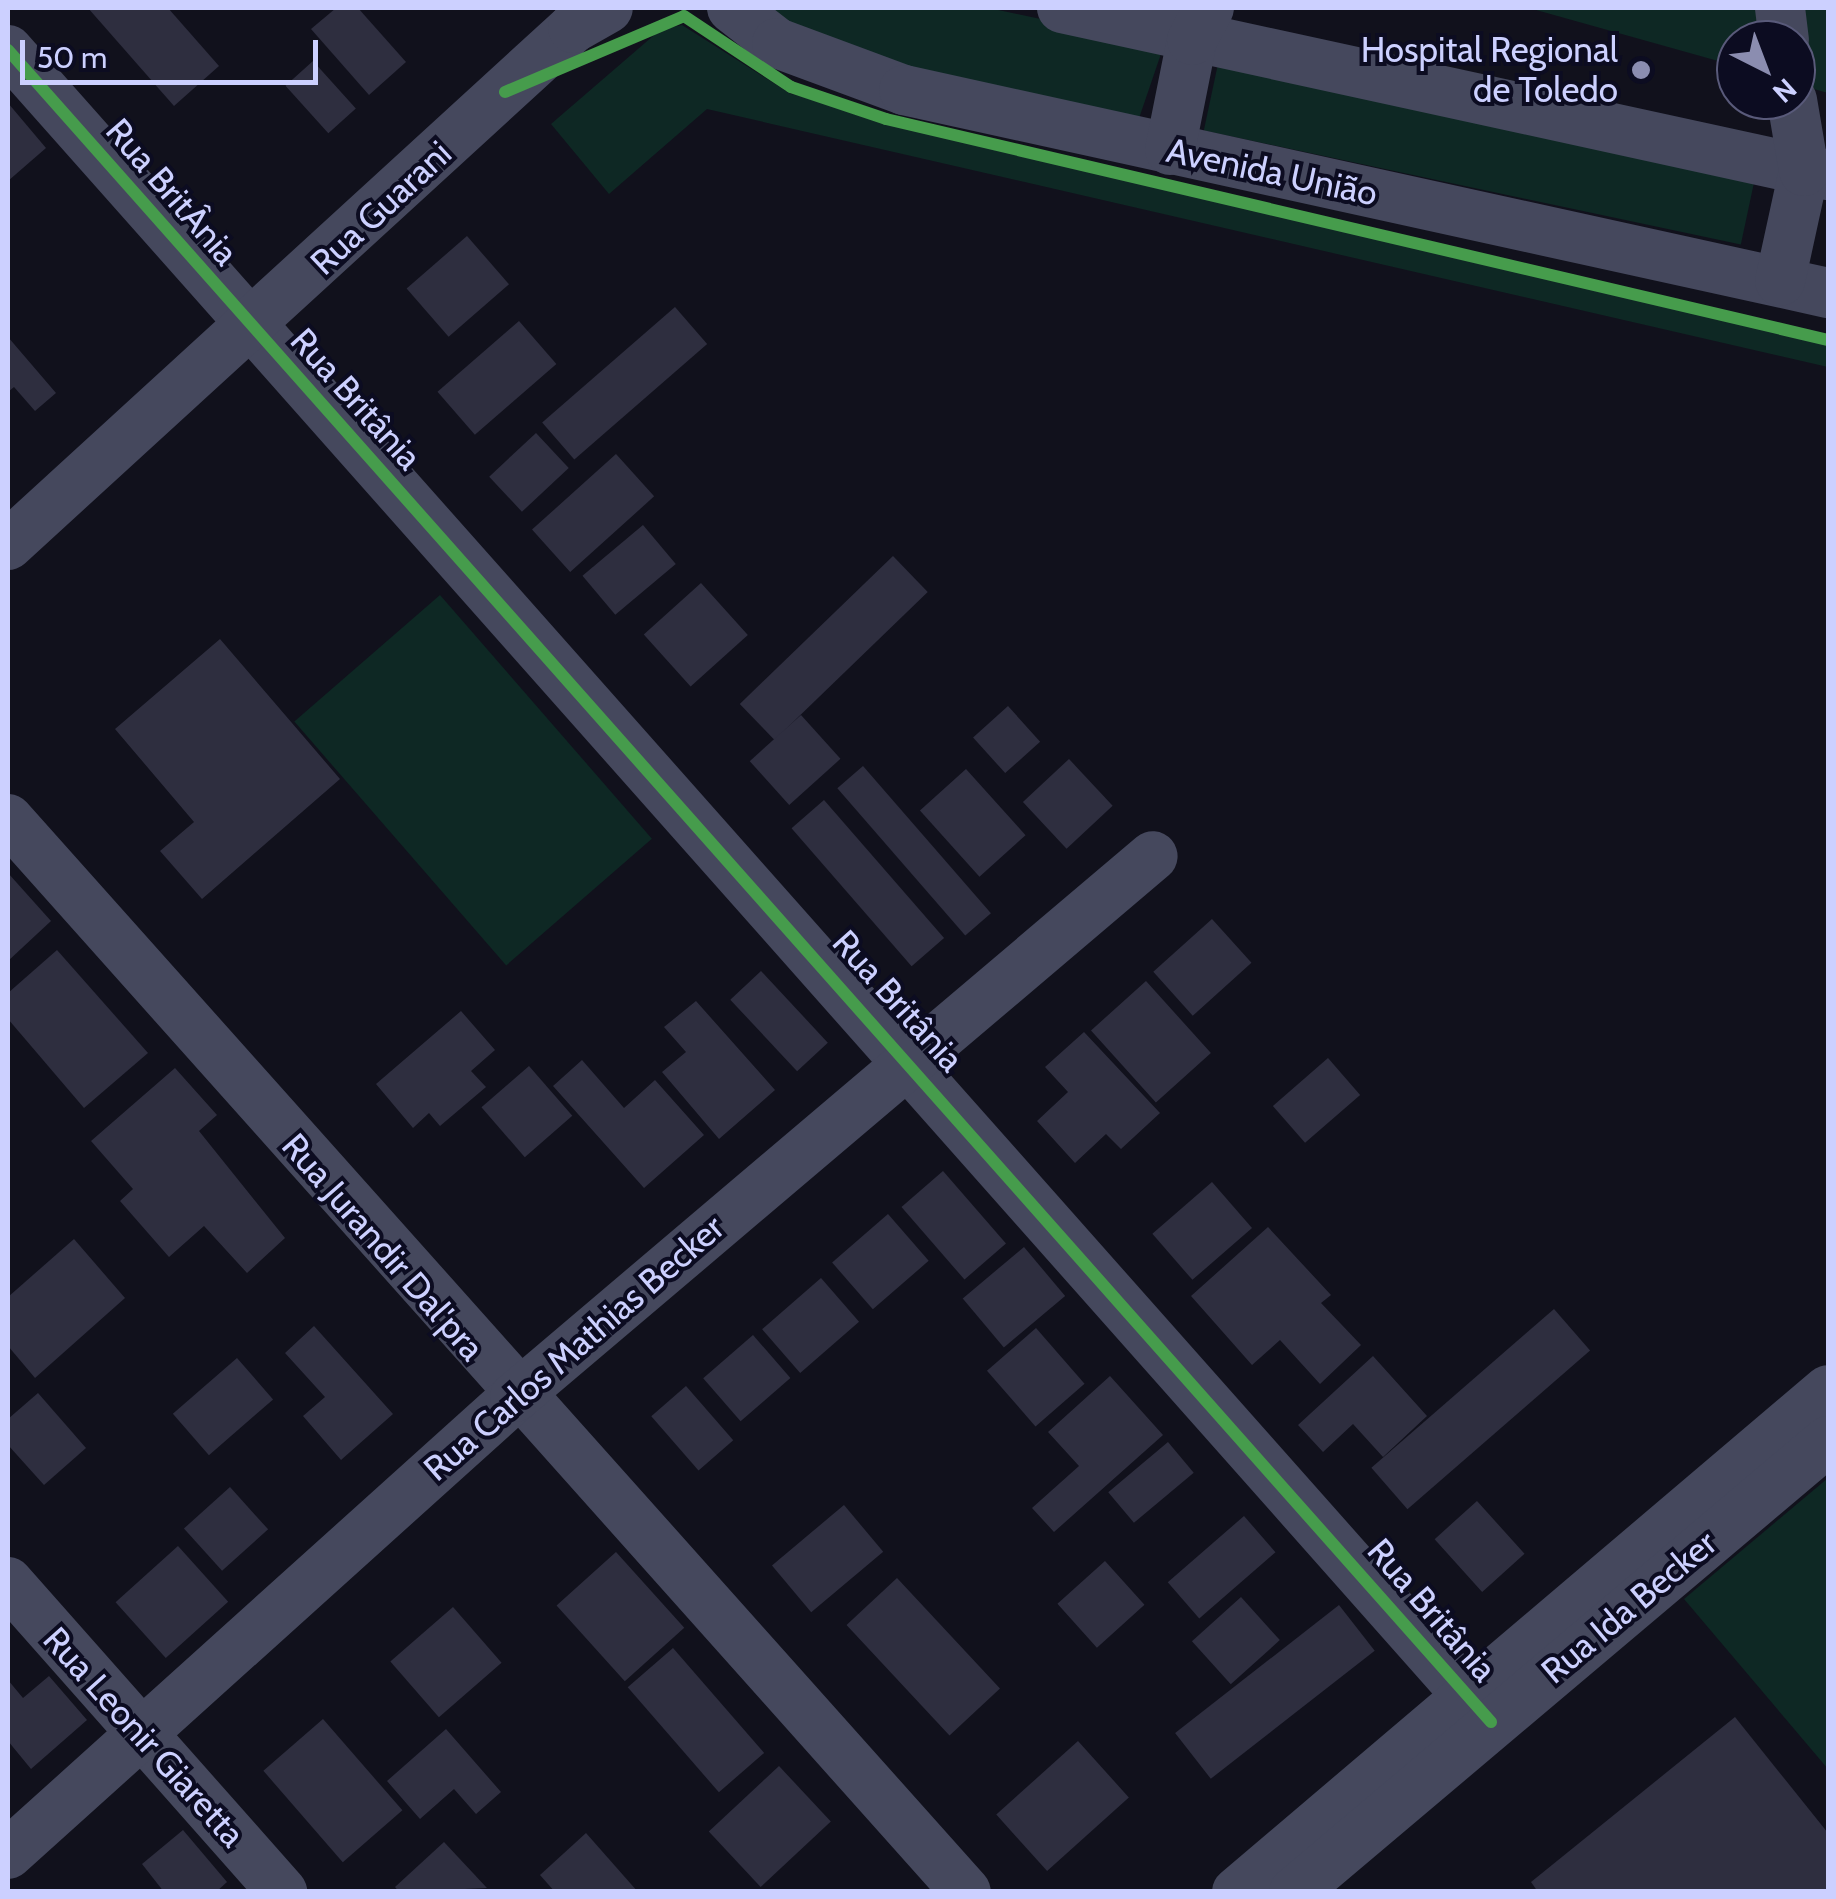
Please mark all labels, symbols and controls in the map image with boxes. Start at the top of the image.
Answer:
scale bar [25,20,322,82]
north arrow [1716,20,1816,120]
place label: Hospital Regional de Toledo [1361,29,1618,111]
text: 50 m [37,39,107,76]
marker: Hospital Regional de Toledo [1628,57,1654,83]
text: N [1766,72,1803,110]
street label: Rua BritÂnia [97,110,247,274]
street label: Avenida União [1163,129,1381,215]
street label: Rua Guarani [302,132,460,284]
street label: Rua Britânia [282,320,430,478]
street label: Rua Britânia [824,922,972,1080]
street label: Rua Jurandir Dal'pra [273,1125,493,1369]
street label: Rua Carlos Mathias Becker [416,1206,732,1490]
street label: Rua Ida Becker [1533,1522,1725,1692]
street label: Rua Britânia [1359,1530,1505,1690]
street label: Rua Leonir Giaretta [35,1619,253,1855]

